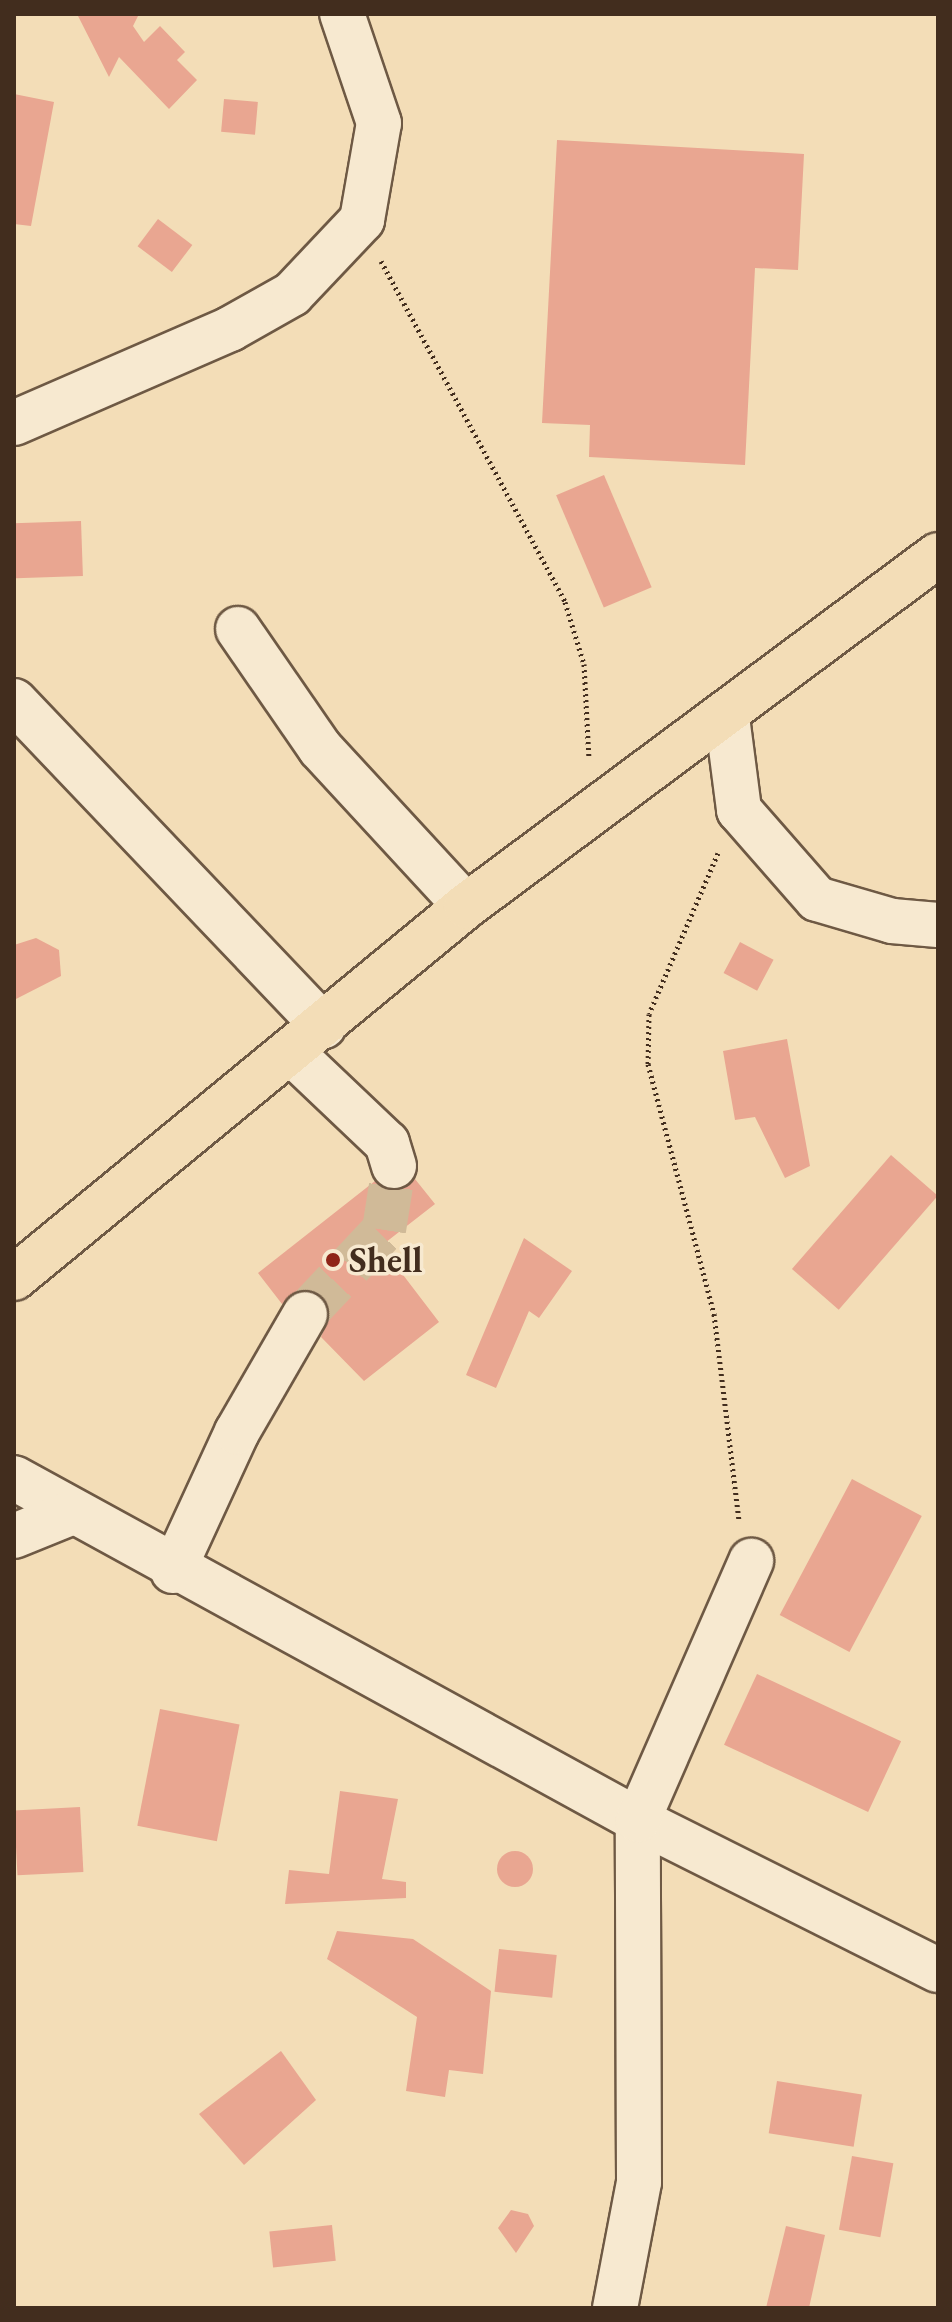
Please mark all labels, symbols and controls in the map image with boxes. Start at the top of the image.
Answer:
place label: Shell [349,1238,422,1282]
marker: Shell [324,1251,342,1269]

